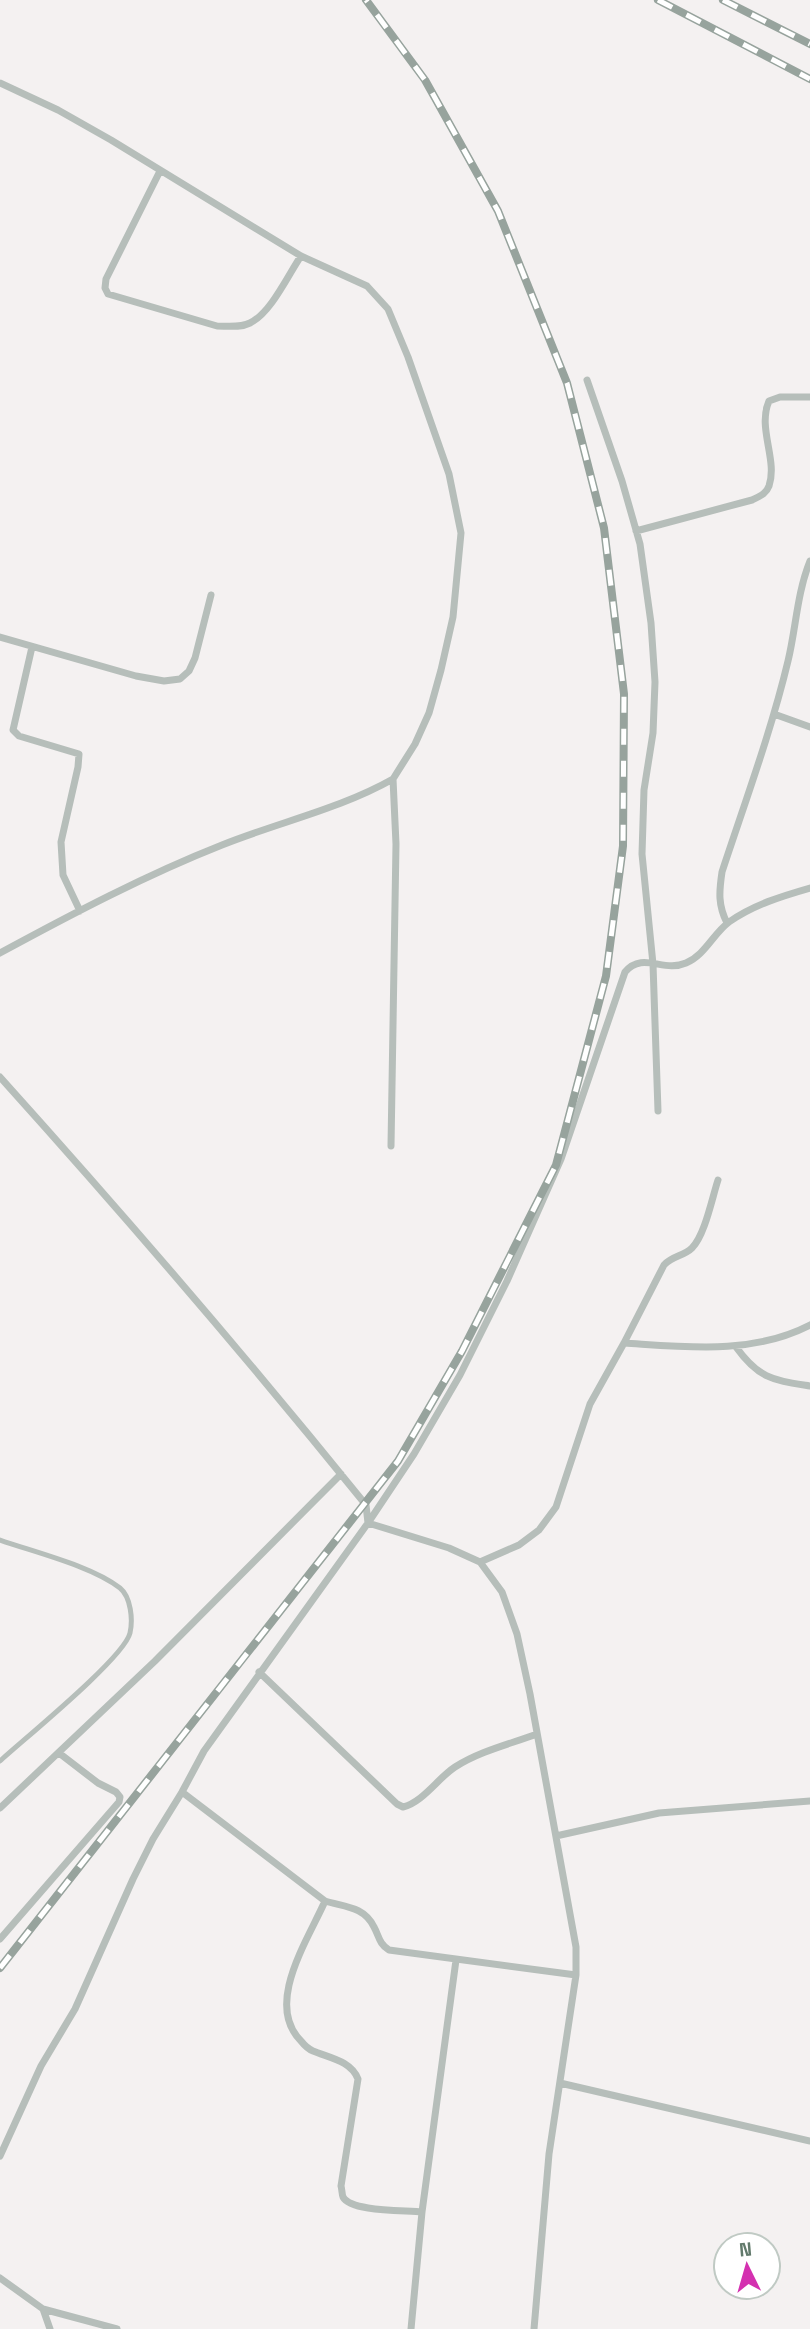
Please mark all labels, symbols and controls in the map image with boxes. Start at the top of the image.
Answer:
north arrow [712,2231,782,2301]
text: N [738,2237,753,2263]

